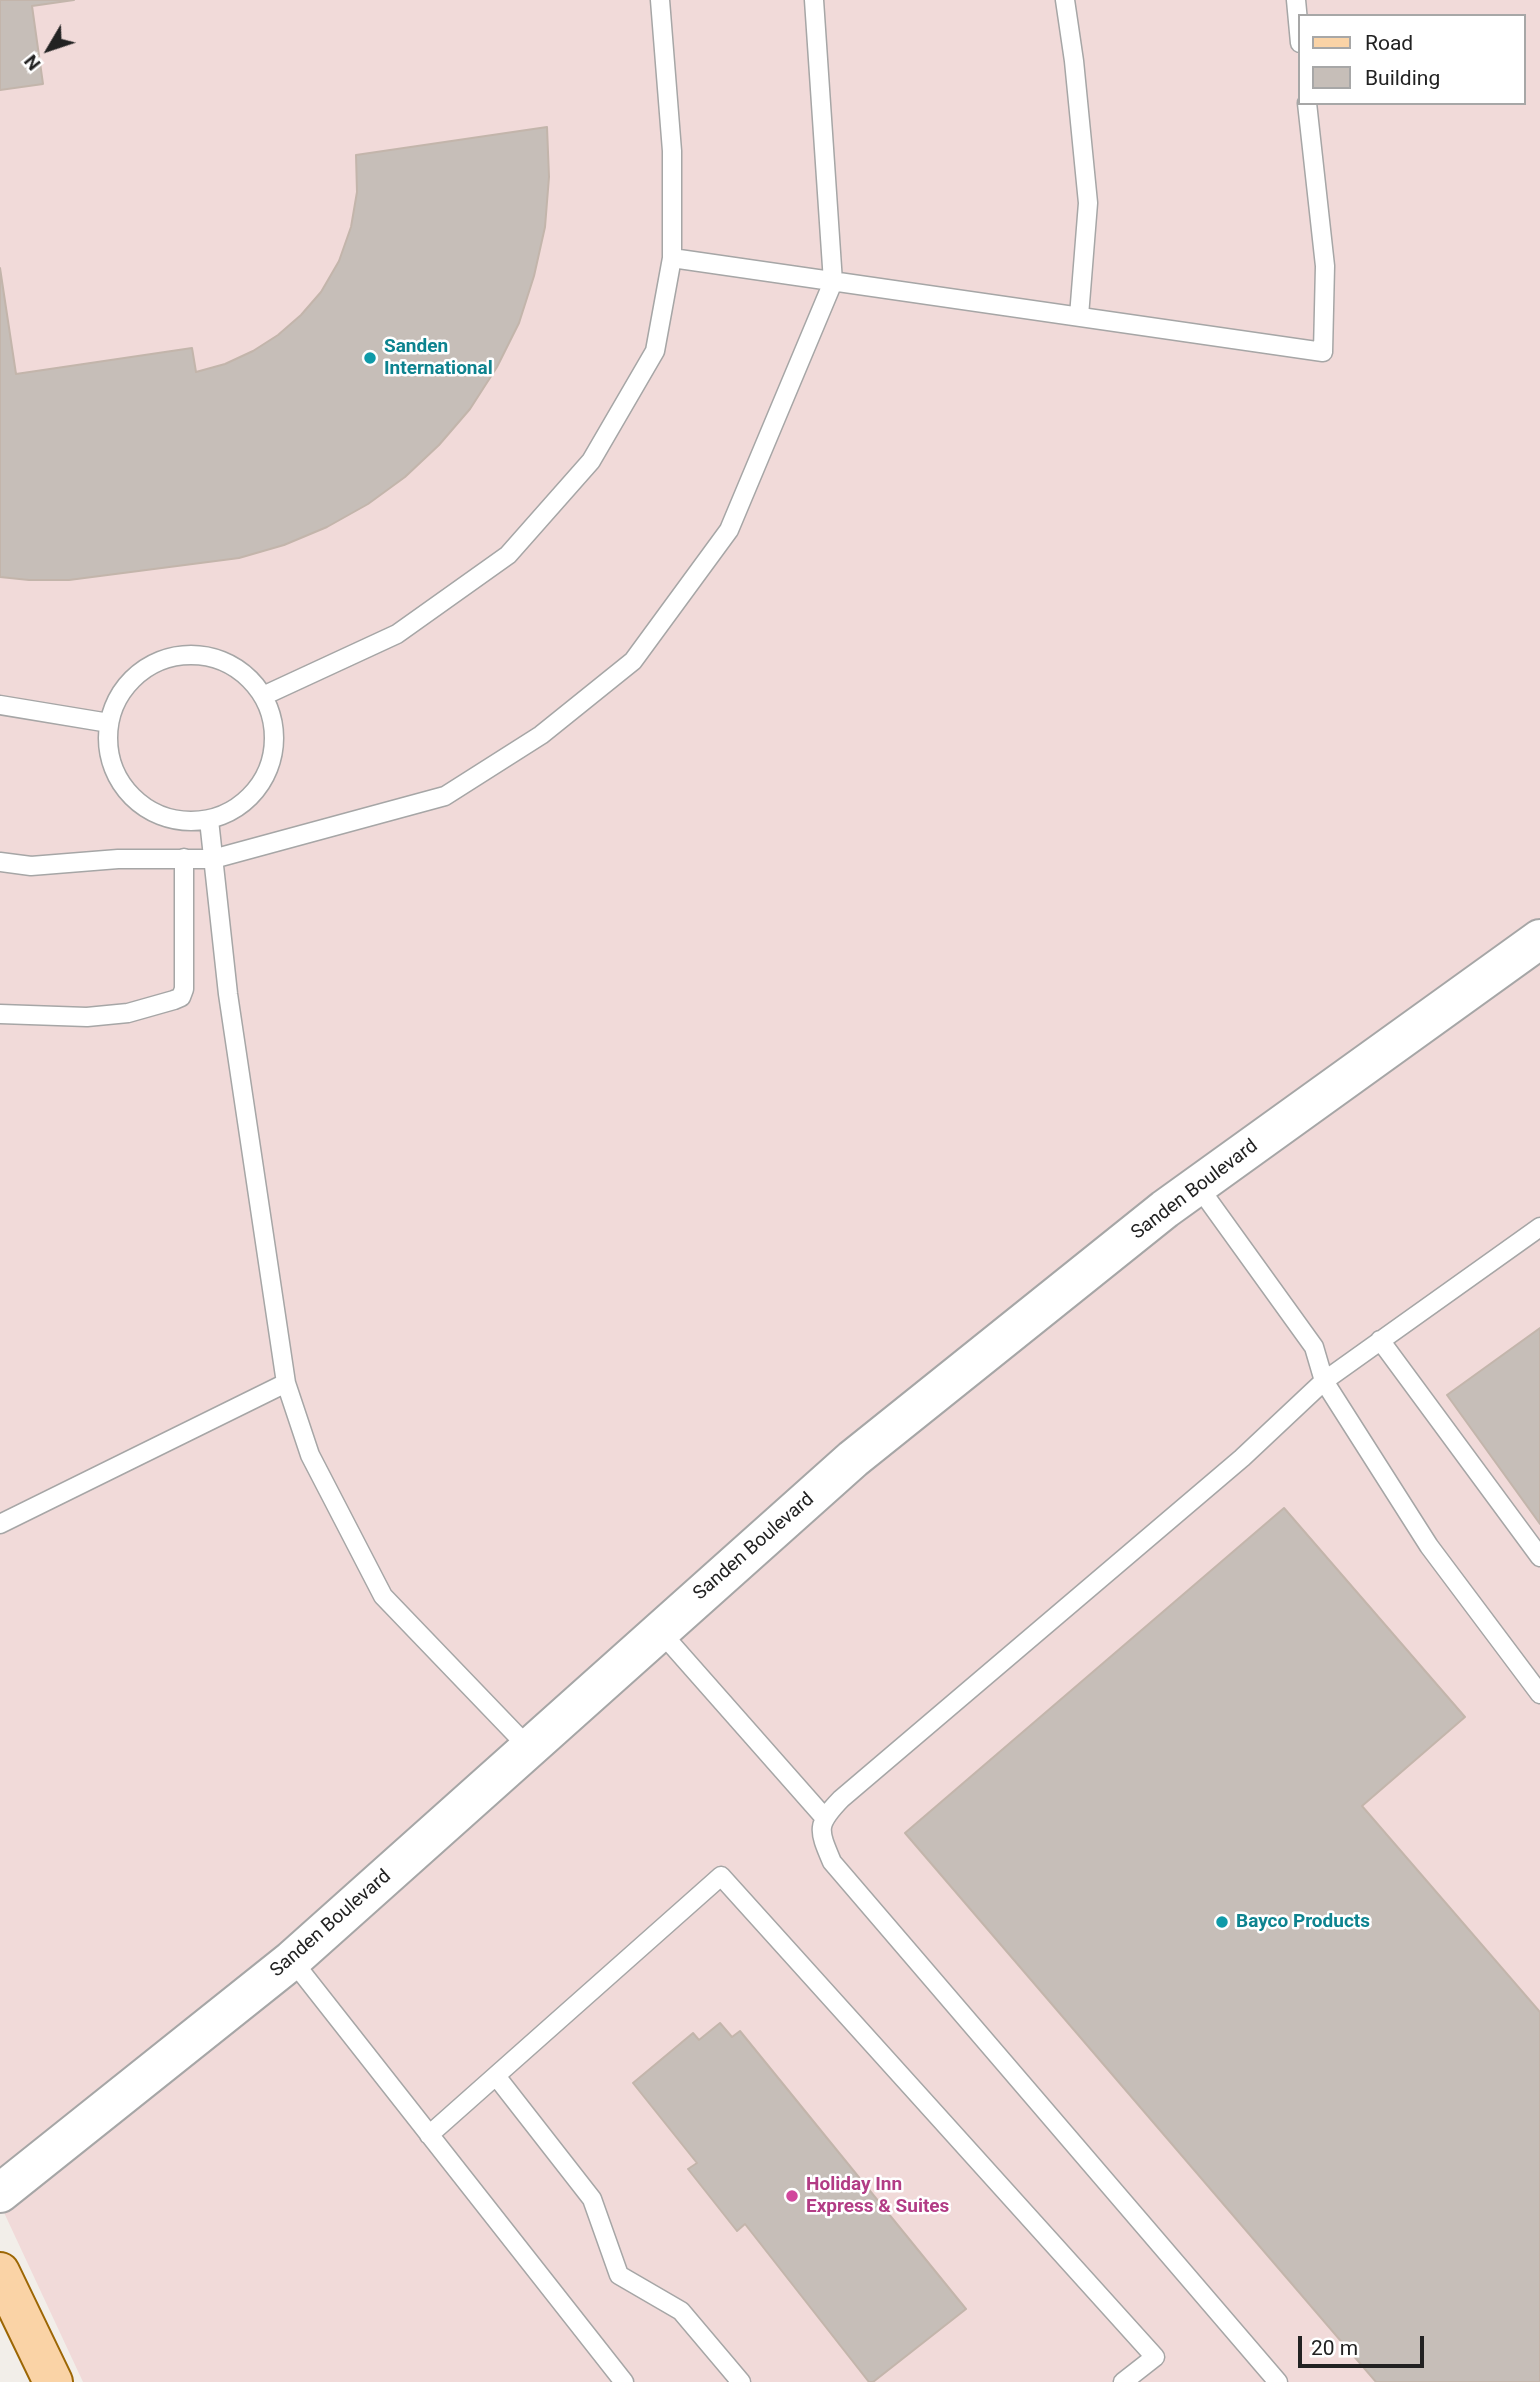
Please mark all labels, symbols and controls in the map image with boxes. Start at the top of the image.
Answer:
north arrow [14,14,84,84]
legend [1298,14,1526,105]
text: Road [1365,31,1413,55]
text: N [19,50,45,75]
text: Building [1365,66,1440,90]
place label: Sanden International [384,336,493,380]
marker: Sanden International [362,350,378,366]
street label: Sanden Boulevard [1127,1135,1263,1245]
street label: Sanden Boulevard [689,1488,819,1606]
street label: Sanden Boulevard [266,1865,396,1983]
place label: Bayco Products [1236,1911,1370,1933]
marker: Bayco Products [1214,1914,1230,1930]
place label: Holiday Inn Express & Suites [806,2174,949,2218]
marker: Holiday Inn Express & Suites [784,2188,800,2204]
scale bar [1302,2322,1428,2366]
text: 20 m [1311,2336,1358,2360]

